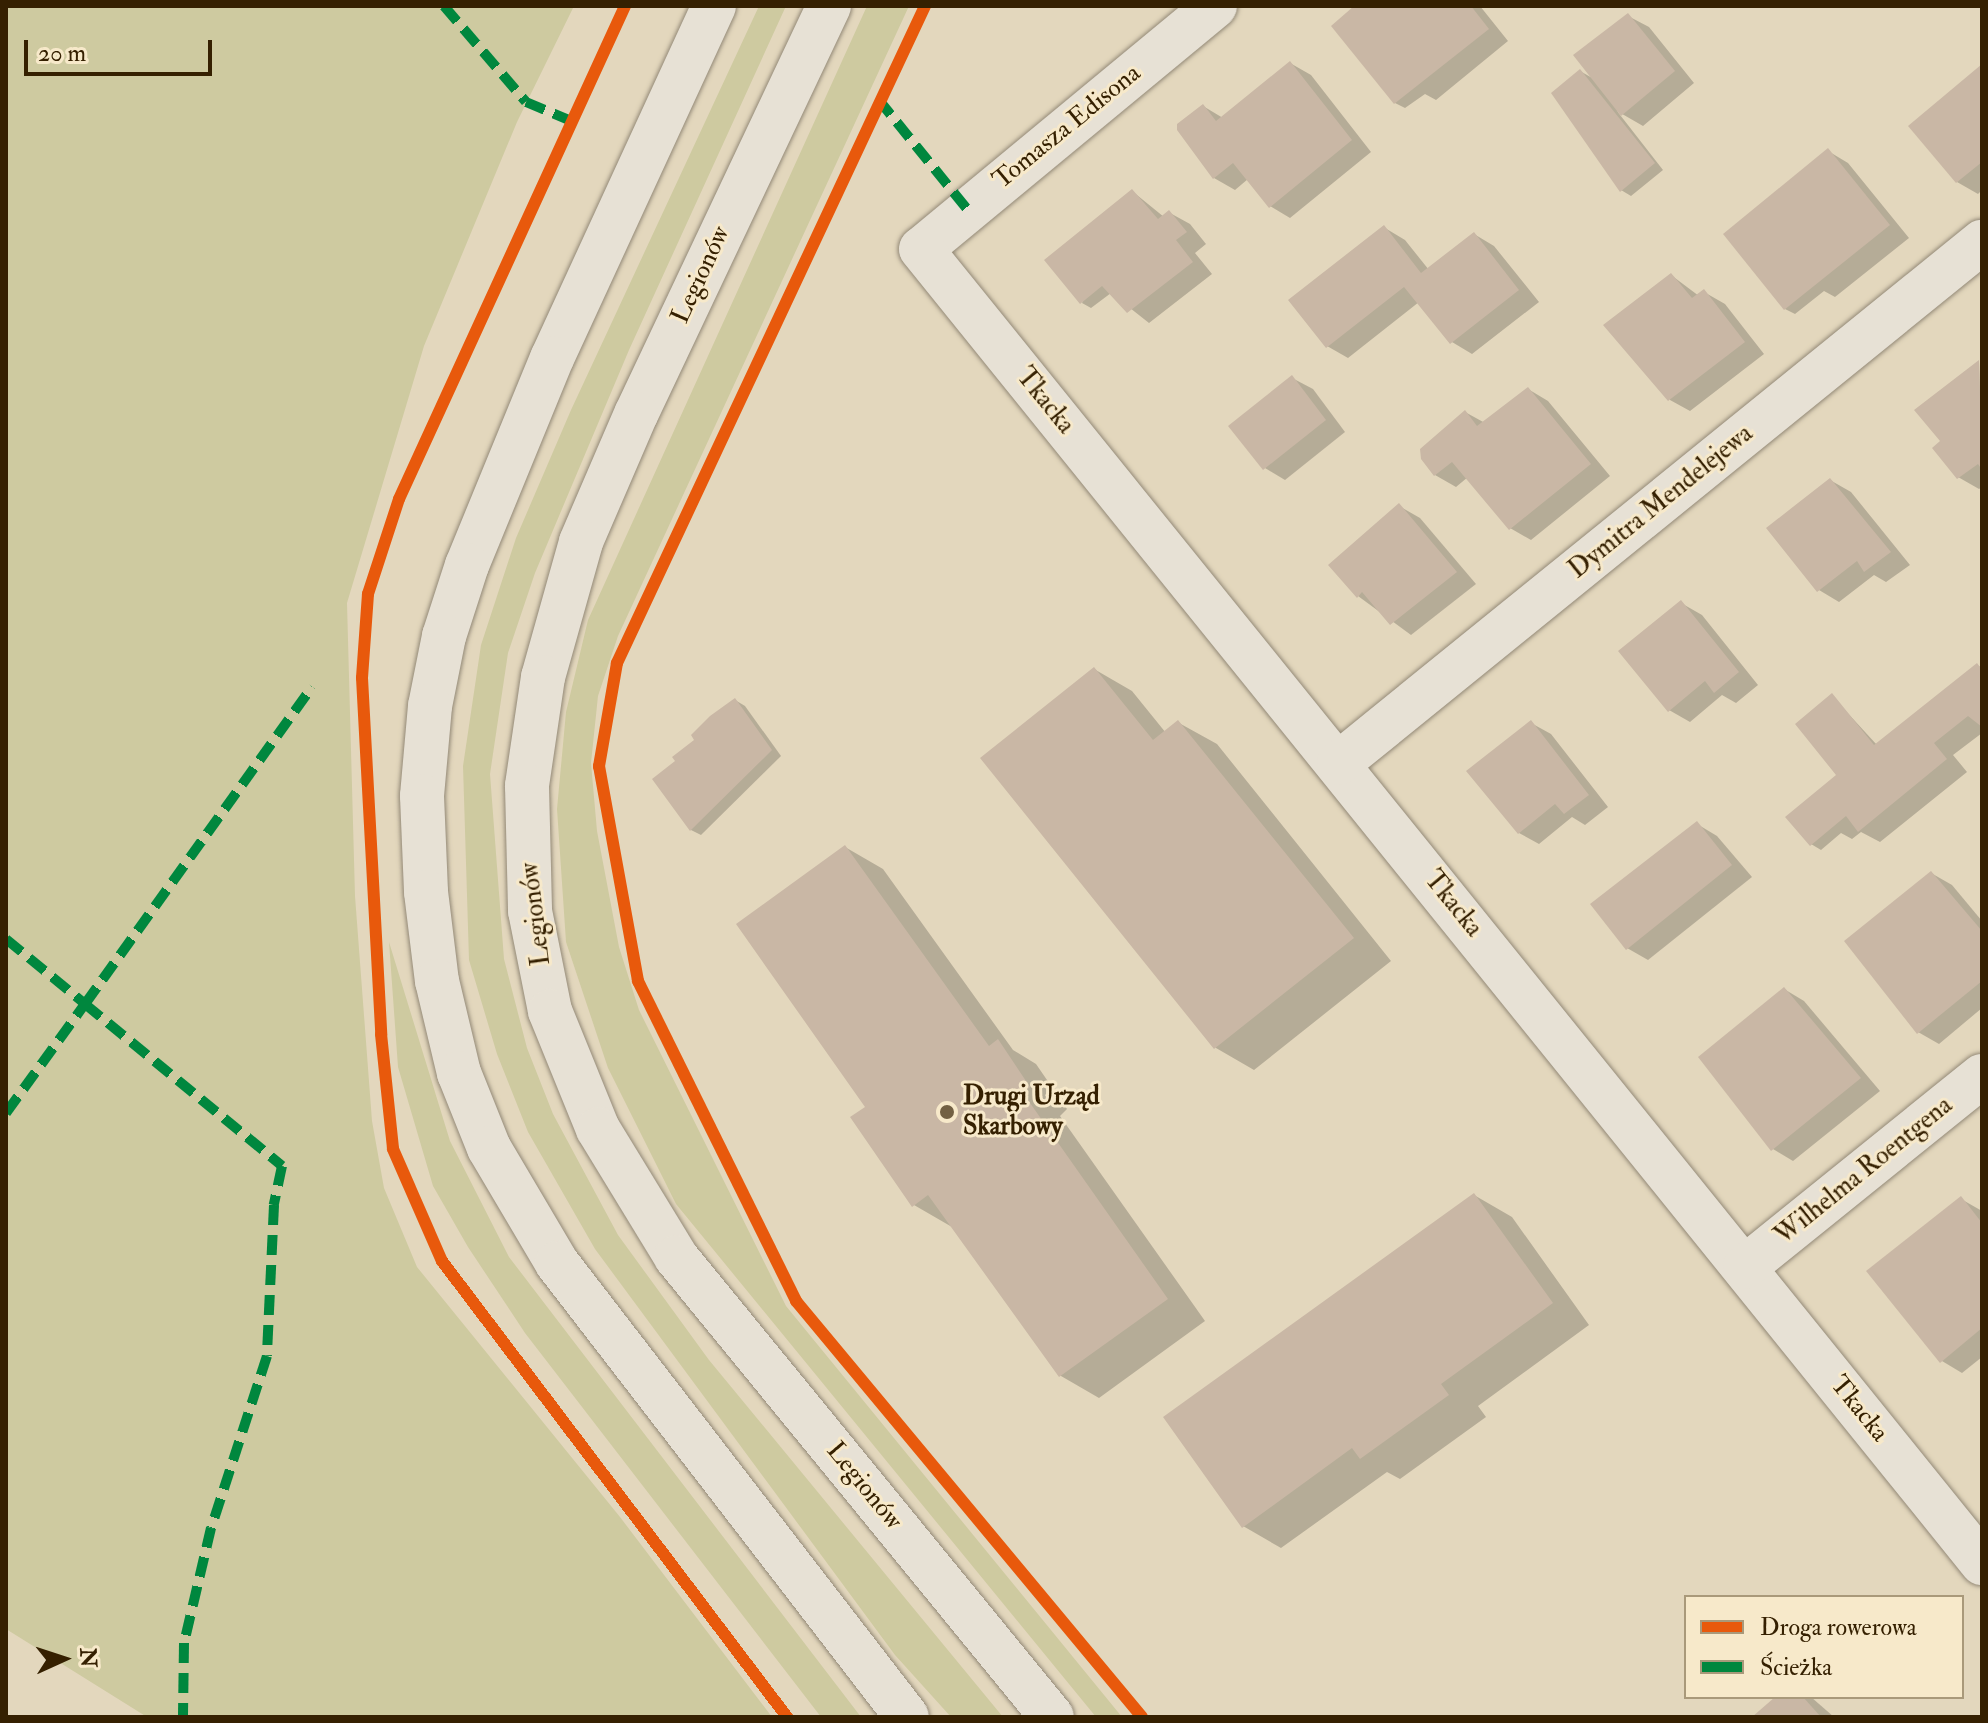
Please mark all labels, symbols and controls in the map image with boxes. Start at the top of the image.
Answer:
scale bar [28,24,216,74]
text: 20 m [38,38,86,69]
street label: Tomasza Edisona [987,58,1147,196]
street label: Legionów [665,221,737,329]
street label: Tkacka [1009,362,1081,440]
street label: Dymitra Mendelejewa [1563,418,1759,586]
street label: Legionów [514,861,558,967]
street label: Tkacka [1417,865,1489,943]
place label: Drugi Urząd Skarbowy [963,1081,1099,1142]
street label: Wilhelma Roentgena [1769,1090,1959,1252]
marker: Drugi Urząd Skarbowy [938,1103,956,1121]
street label: Tkacka [1823,1370,1895,1448]
street label: Legionów [819,1436,909,1536]
legend [1684,1595,1964,1699]
text: Droga rowerowa [1760,1612,1917,1643]
north arrow [24,1619,104,1699]
text: N [73,1647,102,1668]
text: Ścieżka [1760,1652,1832,1683]

